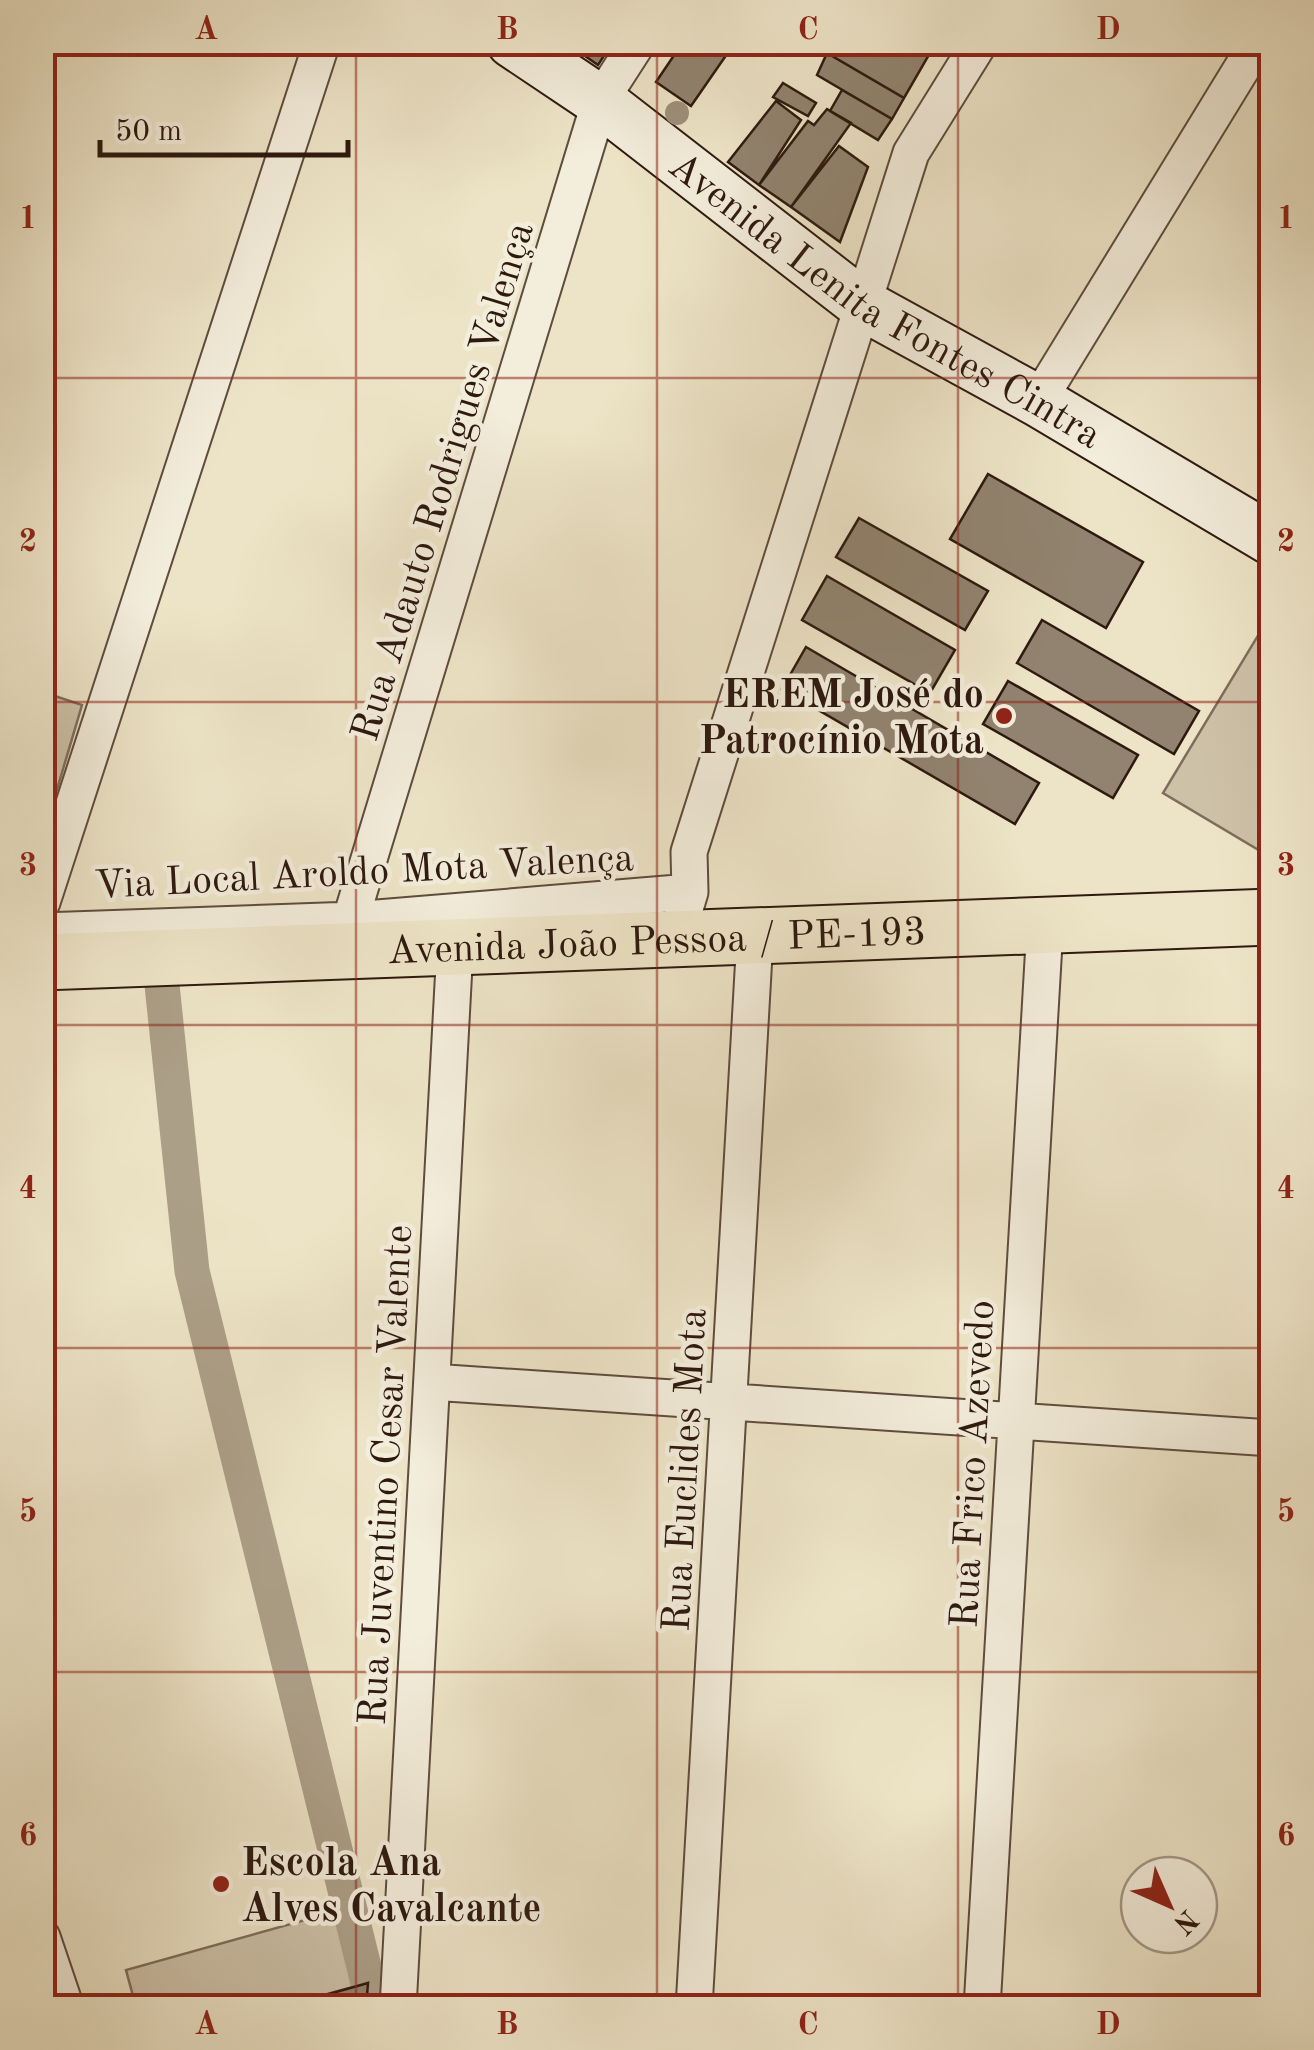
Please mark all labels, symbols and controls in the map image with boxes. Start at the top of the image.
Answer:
text: A [194,15,218,47]
text: B [496,15,518,47]
text: C [797,15,819,47]
text: D [1095,15,1121,47]
scale bar [100,95,348,157]
text: 50 m [115,117,182,147]
street label: Avenida Lenita Fontes Cintra [660,146,1107,458]
text: 1 [19,204,37,236]
text: 1 [1277,204,1295,236]
street label: Rua Adauto Rodrigues Valença [347,218,543,746]
text: 2 [19,527,37,559]
text: 2 [1277,527,1295,559]
place label: EREM José do Patrocínio Mota [699,677,984,763]
marker: EREM José do Patrocínio Mota [993,705,1015,727]
street label: Via Local Aroldo Mota Valença [94,840,635,908]
text: 3 [19,851,37,883]
text: 3 [1277,851,1295,883]
street label: Avenida João Pessoa / PE-193 [386,914,927,973]
text: 4 [19,1174,37,1206]
text: 4 [1277,1174,1295,1206]
street label: Rua Juventino Cesar Valente [355,1224,421,1727]
street label: Rua Frico Azevedo [946,1299,1004,1629]
street label: Rua Euclides Mota [659,1307,715,1633]
text: 5 [19,1497,37,1529]
text: 5 [1277,1497,1295,1529]
text: 6 [19,1821,37,1853]
text: 6 [1277,1821,1295,1853]
place label: Escola Ana Alves Cavalcante [241,1845,541,1931]
north arrow [1119,1855,1219,1955]
marker: Escola Ana Alves Cavalcante [210,1873,232,1895]
text: N [1167,1903,1202,1938]
text: A [194,2010,218,2042]
text: B [496,2010,518,2042]
text: C [797,2010,819,2042]
text: D [1095,2010,1121,2042]

